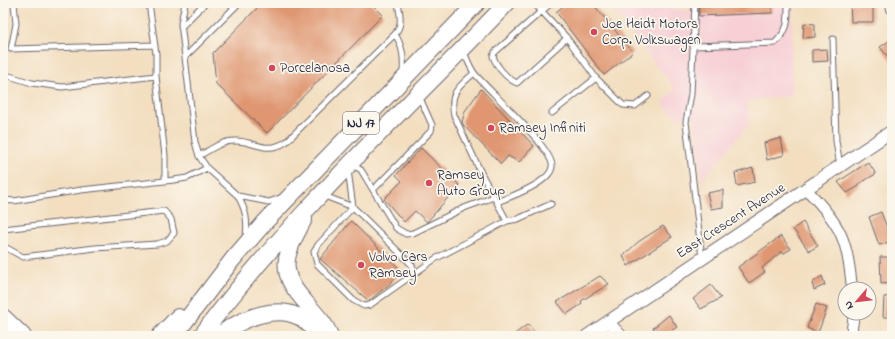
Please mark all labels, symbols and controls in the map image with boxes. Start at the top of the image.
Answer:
place label: Joe Heidt Motors Corp. Volkswagen [602,14,701,52]
marker: Joe Heidt Motors Corp. Volkswagen [589,27,599,37]
place label: Porcelanosa [280,58,350,79]
marker: Porcelanosa [267,63,277,73]
road number: NJ 17 [343,112,379,134]
place label: Ramsey Infiniti [499,118,586,140]
marker: Ramsey Infiniti [486,123,496,133]
place label: Ramsey Auto Group [437,165,505,202]
street label: East Crescent Avenue [672,177,790,264]
marker: Ramsey Auto Group [424,178,434,188]
place label: Volvo Cars Ramsey [368,247,428,285]
marker: Volvo Cars Ramsey [356,260,366,270]
north arrow [837,281,877,321]
text: N [840,298,858,312]

